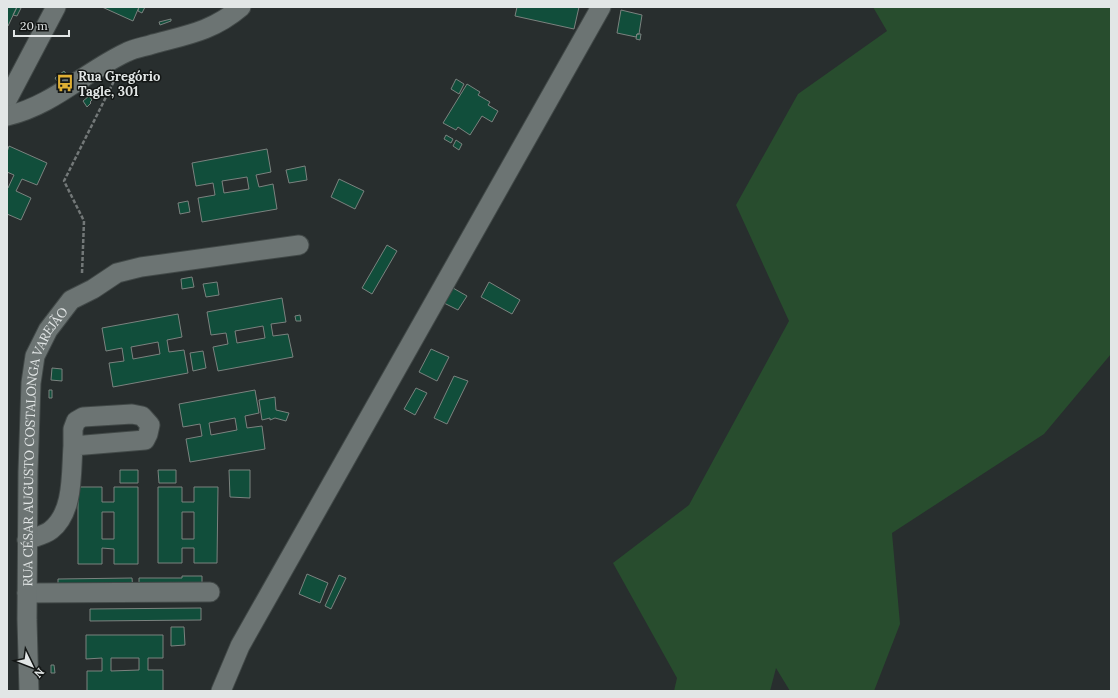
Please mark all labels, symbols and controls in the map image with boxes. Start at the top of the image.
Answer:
scale bar [14,12,69,38]
text: 20 m [20,18,48,33]
place label: Rua Gregório Tagle, 301 [78,68,160,100]
bus stop icon: Rua Gregório Tagle, 301 [55,73,75,93]
street label: RUA CÉSAR AUGUSTO COSTALONGA VAREJÃO [19,304,72,587]
north arrow [12,646,52,686]
text: N [31,665,47,681]

